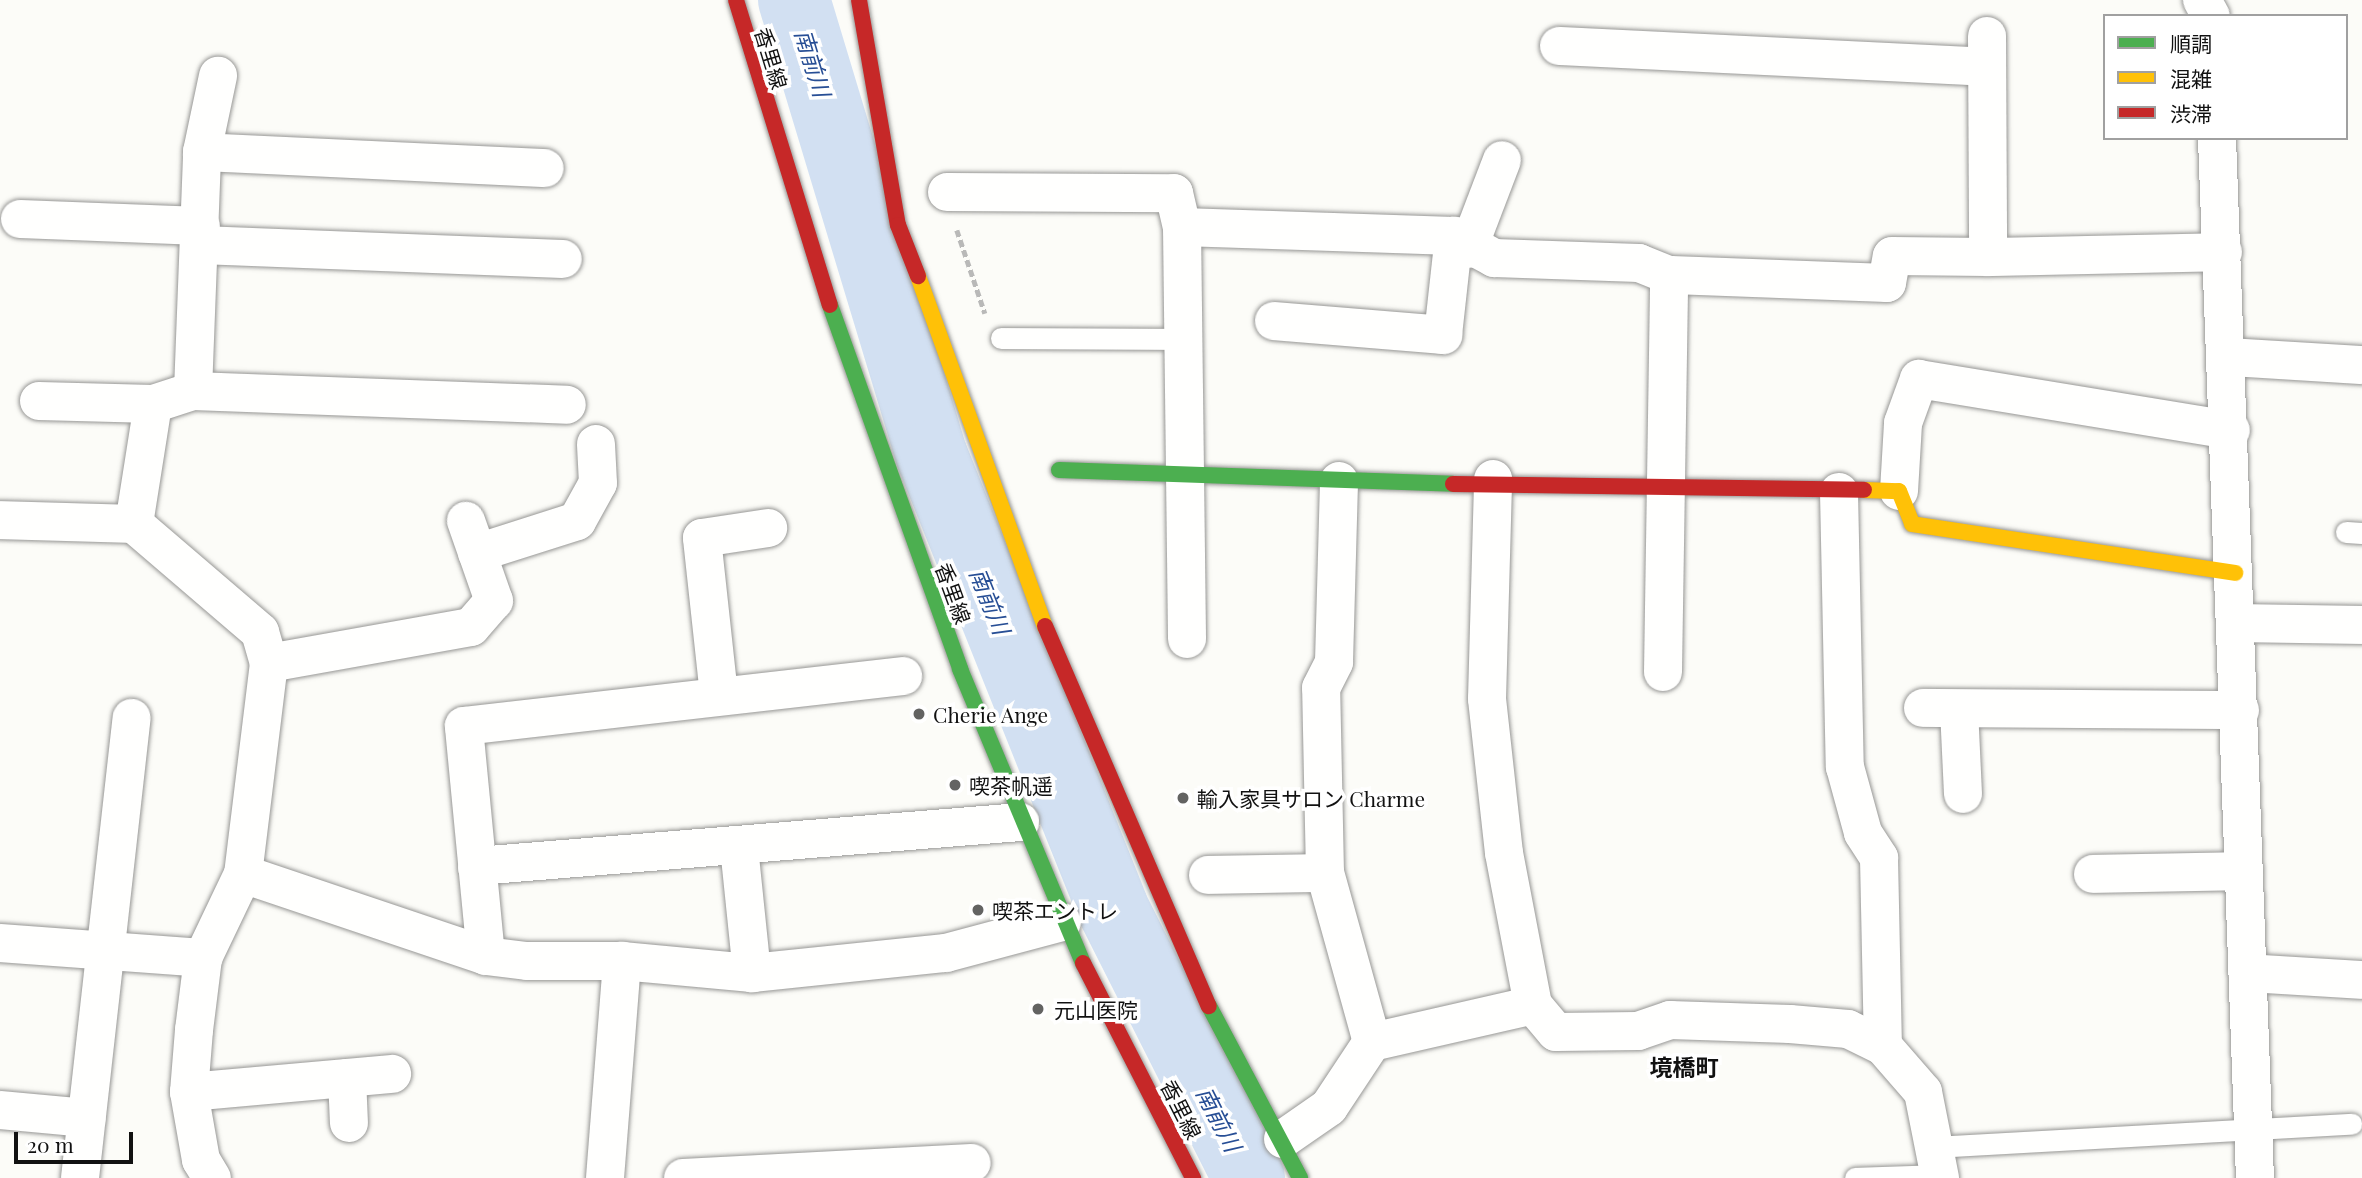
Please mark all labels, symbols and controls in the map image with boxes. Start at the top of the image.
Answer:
legend [2103,14,2348,140]
street label: 香里線 [751,24,793,92]
water label: 南前川 [790,26,836,100]
text: 順調 [2170,29,2212,57]
text: 混雑 [2170,64,2212,92]
text: 渋滞 [2170,99,2212,127]
street label: 香里線 [931,559,977,627]
water label: 南前川 [964,564,1016,638]
place label: Cherie Ange [933,701,1049,727]
marker: Cherie Ange [911,706,927,722]
place label: 喫茶帆遥 [969,772,1053,798]
marker: 喫茶帆遥 [947,777,963,793]
place label: 輸入家具サロン Charme [1197,785,1425,811]
marker: 輸入家具サロン Charme [1175,790,1191,806]
place label: 喫茶エントレ [992,897,1118,923]
marker: 喫茶エントレ [970,902,986,918]
place label: 元山医院 [1054,996,1138,1022]
marker: 元山医院 [1028,999,1048,1019]
district label: 境橋町 [1650,1053,1718,1081]
street label: 香里線 [1156,1075,1208,1143]
water label: 南前川 [1191,1082,1247,1156]
scale bar [18,1118,136,1162]
text: 20 m [27,1130,74,1158]

